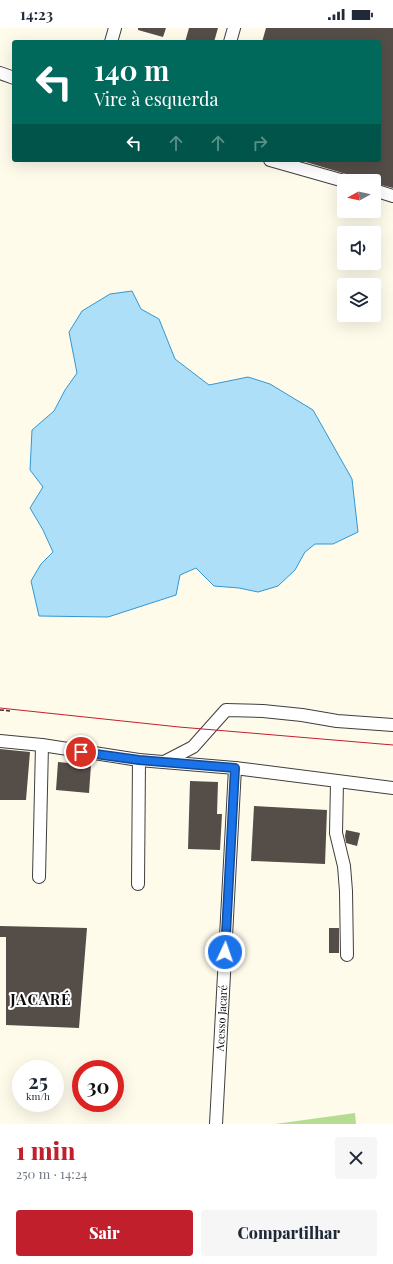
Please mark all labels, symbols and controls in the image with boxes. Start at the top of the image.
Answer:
text: 14:23 [20,4,53,24]
text: 140 m [94,51,169,88]
icon: left [28,56,80,108]
text: Vire à esquerda [94,87,219,111]
icon: left [123,132,145,154]
icon: ahead [165,132,187,154]
icon: ahead [207,132,229,154]
icon: right [249,132,271,154]
north arrow [337,174,381,218]
map controls [337,174,381,322]
button: sound [337,226,381,270]
button: layers [337,278,381,322]
pin [64,735,98,769]
icon: arrive [70,741,92,763]
position arrow [204,931,246,973]
street label: Acesso Jacaré [212,984,230,1053]
district label: JACARÉ [9,989,72,1009]
speed limit sign: 30 [72,1060,124,1112]
text: 25 [28,1067,48,1094]
text: km/h [26,1089,50,1103]
text: 1 min [16,1134,75,1166]
button: close [335,1137,377,1179]
text: 250 m · 14:24 [16,1165,87,1182]
button: Sair [16,1210,193,1256]
button: Compartilhar [201,1210,377,1256]

